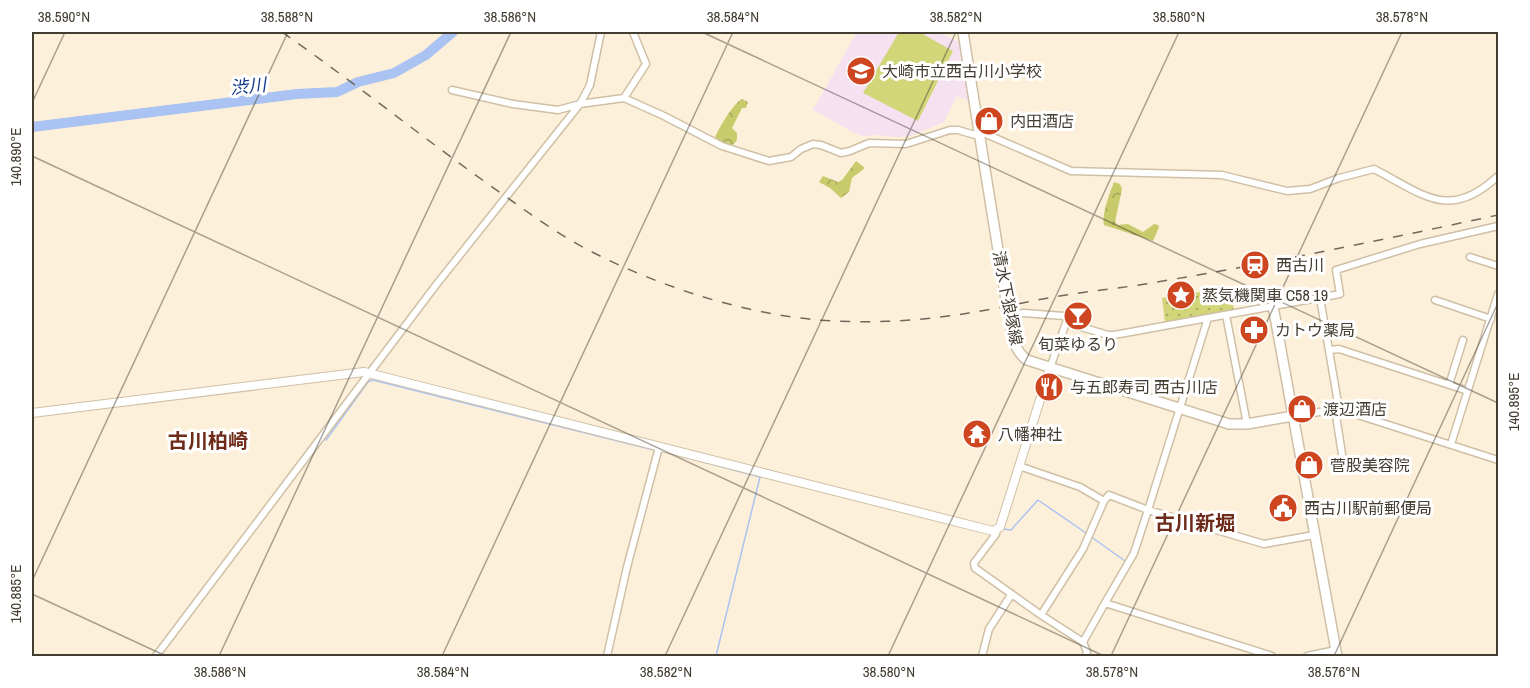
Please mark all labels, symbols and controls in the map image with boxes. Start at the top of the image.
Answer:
text: 38.590°N [38,6,90,27]
text: 38.588°N [261,6,313,27]
text: 38.586°N [484,6,536,27]
text: 38.584°N [707,6,759,27]
text: 38.582°N [930,6,982,27]
text: 38.580°N [1153,6,1205,27]
text: 38.578°N [1376,6,1428,27]
school or university icon: 大崎市立西古川小学校 [845,55,877,87]
place label: 大崎市立西古川小学校 [882,60,1042,82]
water label: 渋川 [229,71,269,100]
shop icon: 内田酒店 [973,105,1005,137]
place label: 内田酒店 [1010,110,1074,132]
text: 140.890°E [5,128,26,186]
street label: 清水下狼塚線 [988,249,1028,347]
station icon: 西古川 [1239,249,1271,281]
place label: 西古川 [1276,254,1324,276]
place icon: 蒸気機関車 C58 19 [1165,279,1197,311]
place label: 蒸気機関車 C58 19 [1202,284,1328,306]
bar icon: 旬菜ゆるり [1062,300,1094,332]
pharmacy icon: カトウ薬局 [1238,314,1270,346]
place label: カトウ薬局 [1275,319,1355,341]
place label: 旬菜ゆるり [1038,333,1118,355]
restaurant icon: 与五郎寿司 西古川店 [1033,371,1065,403]
text: 140.895°E [1503,373,1524,431]
place label: 与五郎寿司 西古川店 [1070,376,1218,398]
shop icon: 渡辺酒店 [1286,393,1318,425]
place label: 渡辺酒店 [1323,398,1387,420]
temple icon: 八幡神社 [961,418,993,450]
place label: 八幡神社 [998,423,1062,445]
district label: 古川柏崎 [168,427,248,454]
shop icon: 菅股美容院 [1293,449,1325,481]
place label: 菅股美容院 [1330,454,1410,476]
public building icon: 西古川駅前郵便局 [1267,492,1299,524]
place label: 西古川駅前郵便局 [1304,497,1432,519]
district label: 古川新堀 [1155,509,1235,536]
text: 140.885°E [5,565,26,623]
text: 38.586°N [194,661,246,682]
text: 38.584°N [417,661,469,682]
text: 38.582°N [640,661,692,682]
text: 38.580°N [863,661,915,682]
text: 38.578°N [1086,661,1138,682]
text: 38.576°N [1308,661,1360,682]

